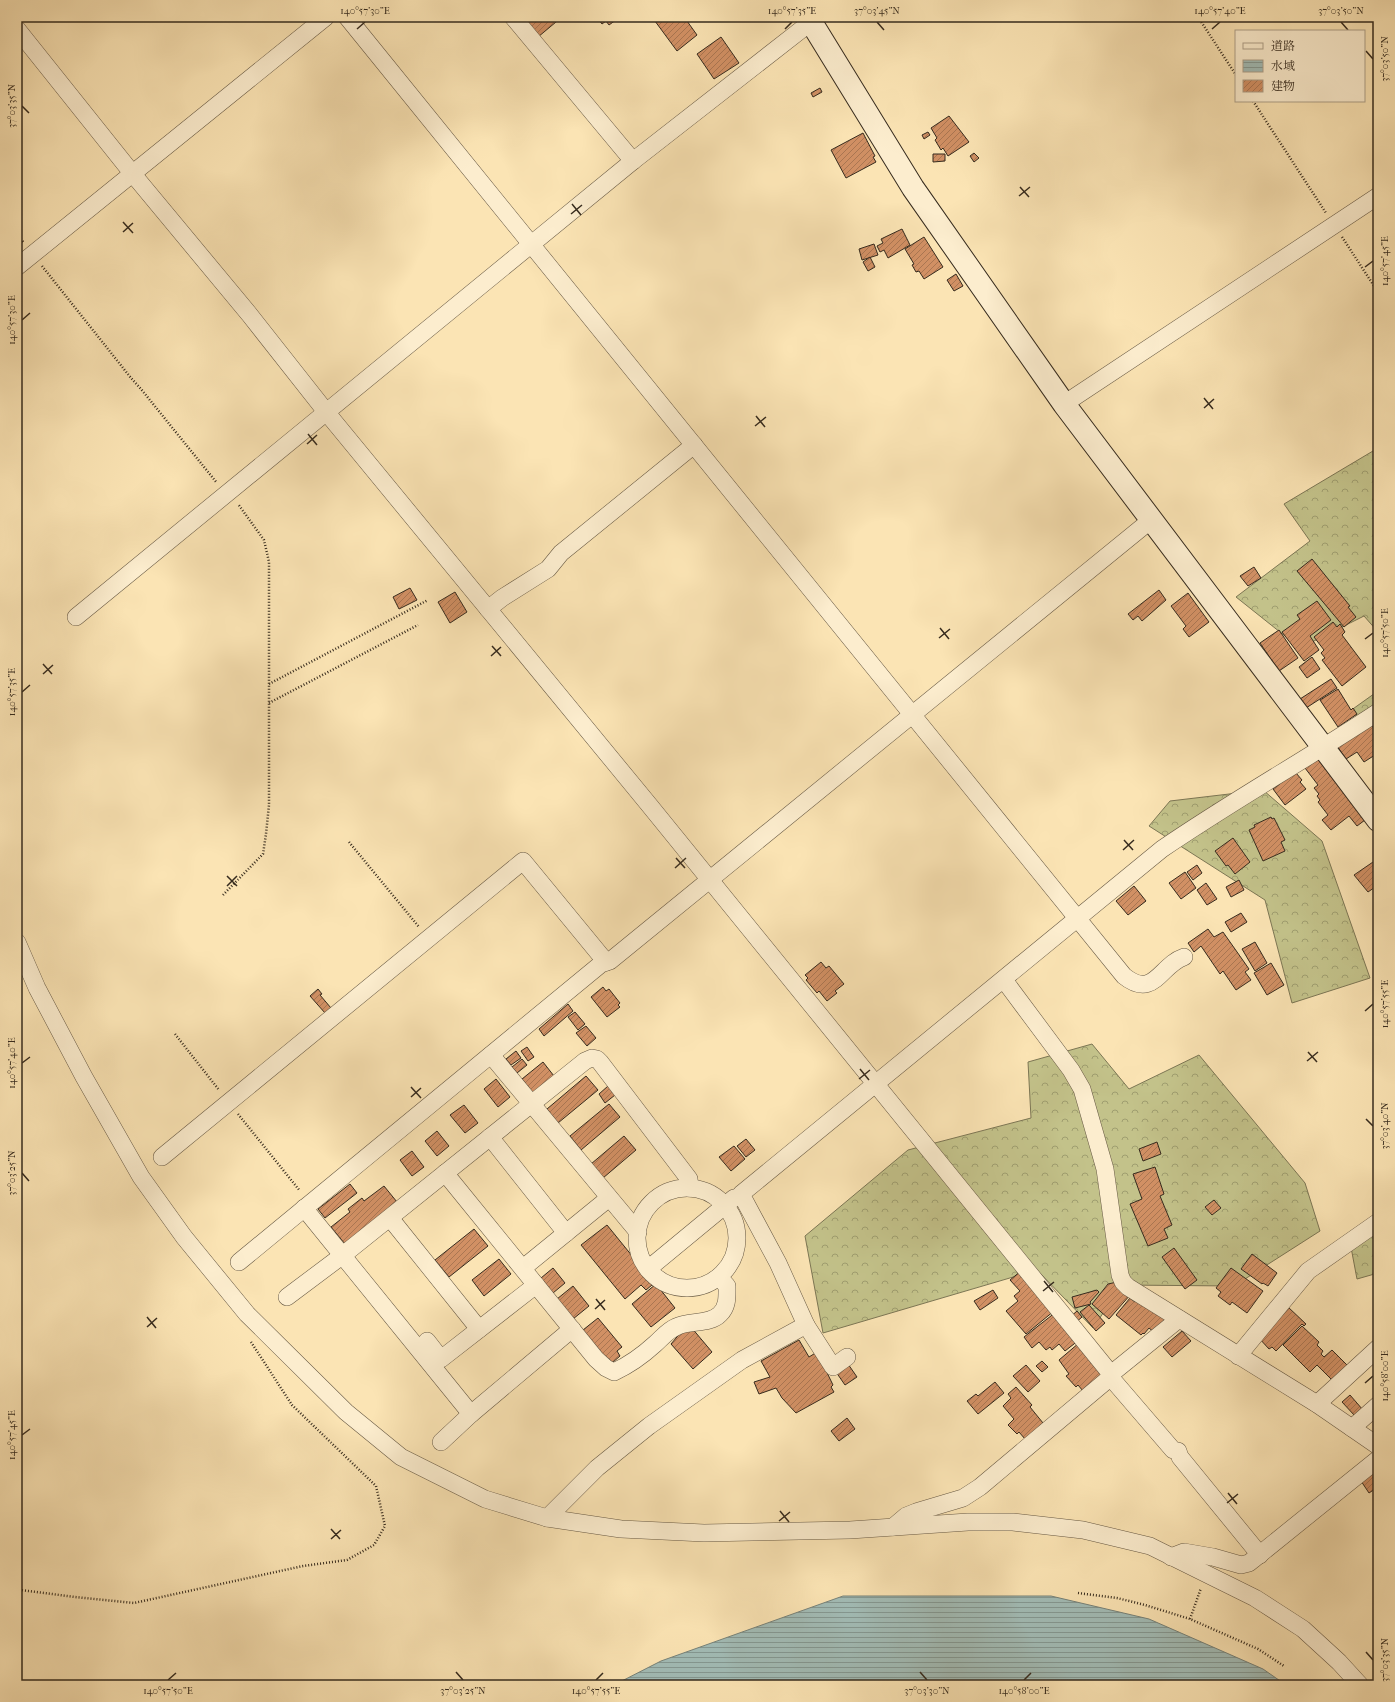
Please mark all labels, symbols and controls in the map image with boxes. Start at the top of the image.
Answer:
text: 140°57'30"E [340,5,390,17]
text: 140°57'35"E [768,5,816,17]
text: 37°03'45"N [854,5,900,17]
text: 140°57'40"E [1194,5,1246,17]
text: 37°03'50"N [1318,5,1364,17]
legend [1235,30,1365,102]
text: 37°03'50"N [1379,36,1391,82]
text: 道路 [1271,39,1295,53]
text: 水域 [1271,59,1295,73]
text: 建物 [1271,79,1295,93]
text: 37°03'35"N [6,83,18,128]
text: 140°57'45"E [1379,236,1391,286]
text: 140°57'30"E [6,295,18,345]
text: 140°57'50"E [1379,608,1391,658]
text: 140°57'35"E [6,668,18,716]
text: 140°57'55"E [1379,980,1391,1028]
text: 140°57'40"E [6,1037,18,1089]
text: 37°03'40"N [1379,1102,1391,1150]
text: 37°03'25"N [6,1150,18,1196]
text: 140°58'00"E [1379,1350,1391,1402]
text: 140°57'45"E [6,1410,18,1460]
text: 37°03'35"N [1379,1637,1391,1682]
text: 140°57'50"E [143,1685,193,1697]
text: 37°03'25"N [440,1685,486,1697]
text: 140°57'55"E [572,1685,620,1697]
text: 37°03'30"N [904,1685,950,1697]
text: 140°58'00"E [998,1685,1050,1697]

